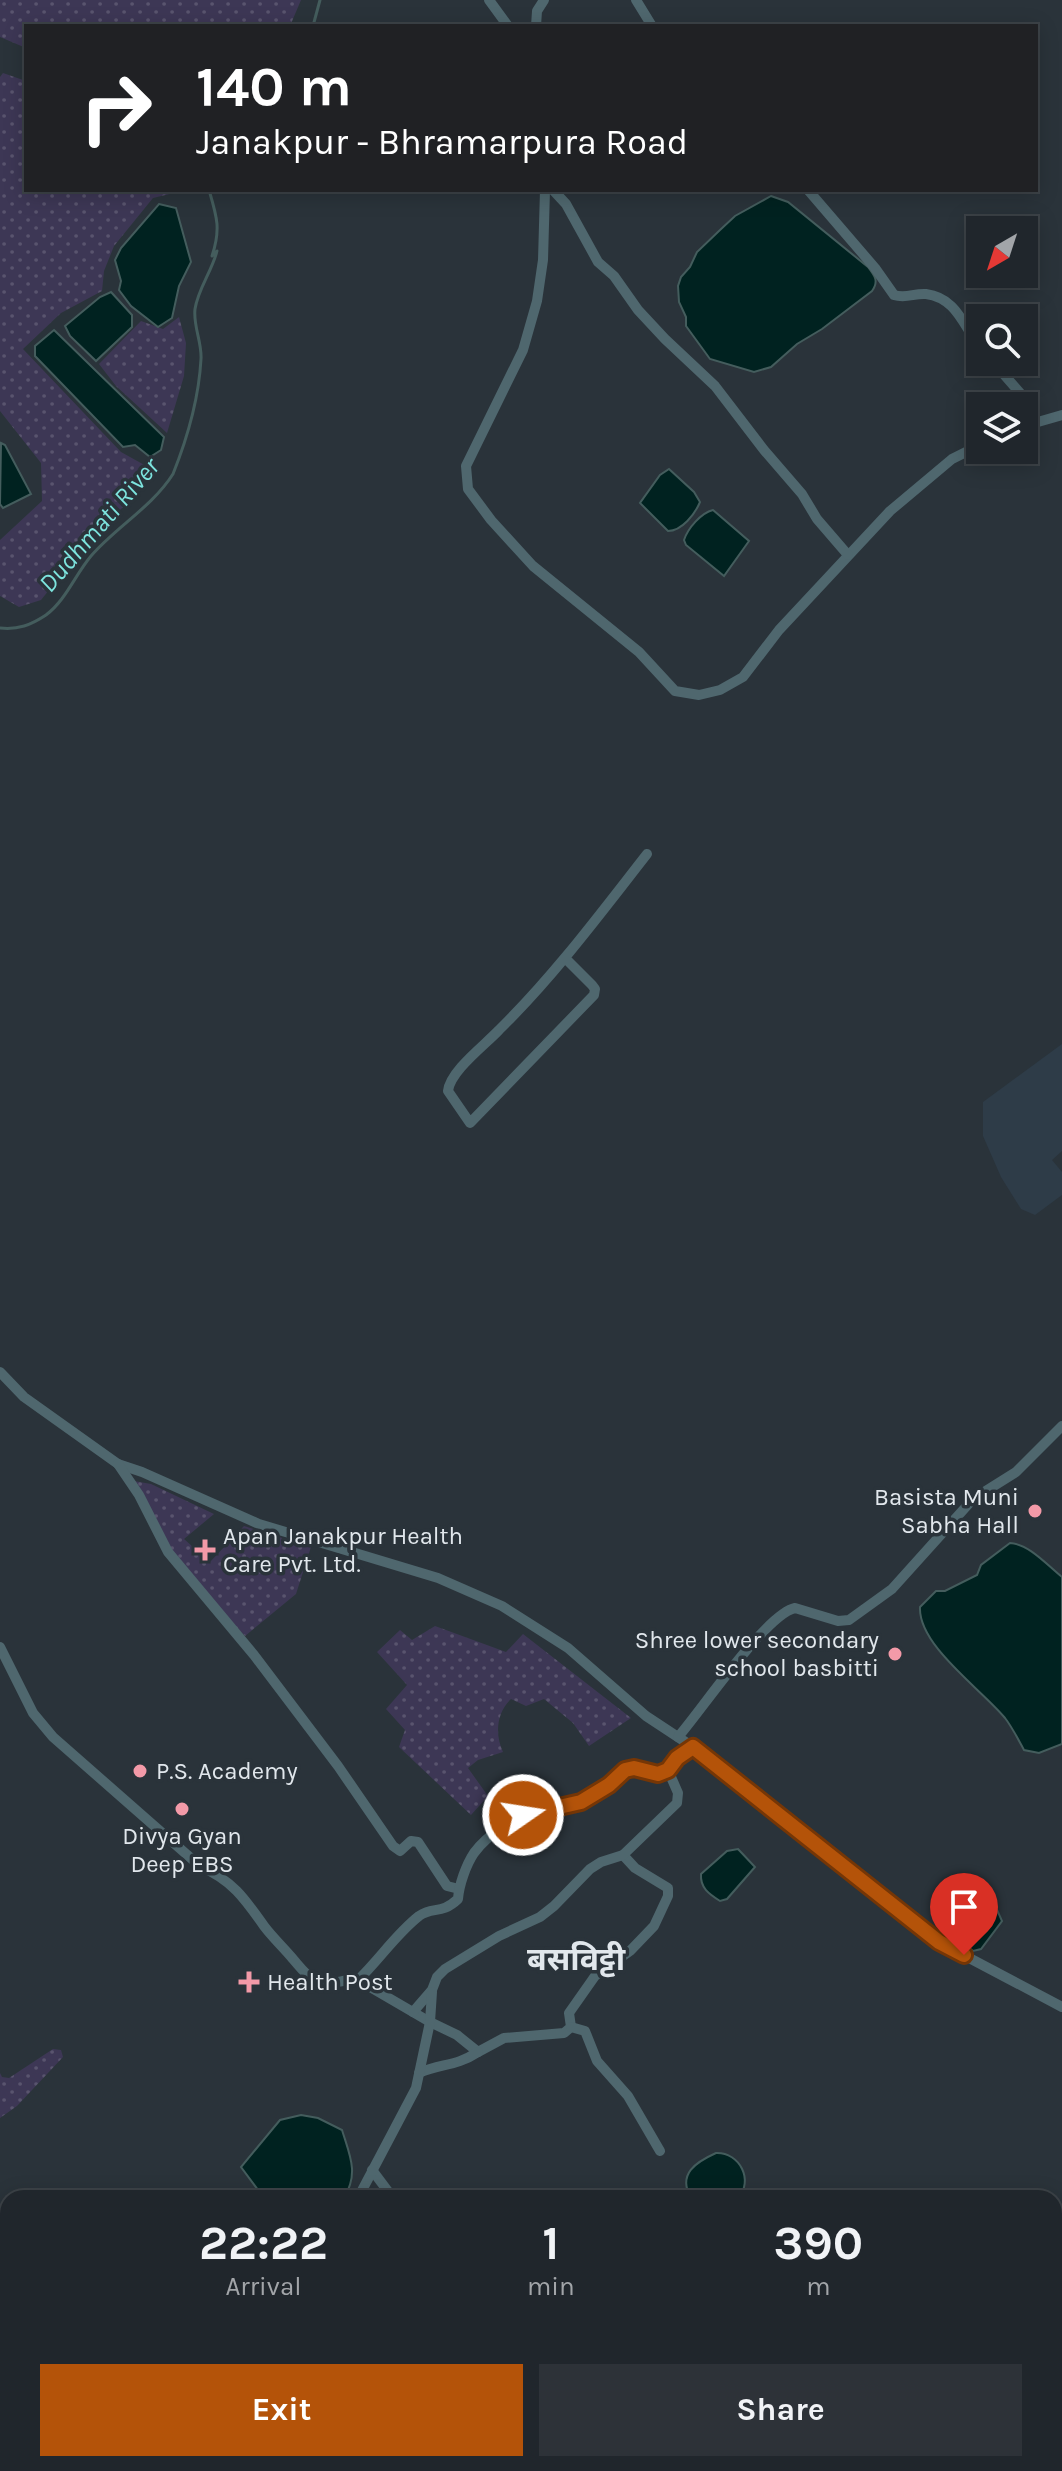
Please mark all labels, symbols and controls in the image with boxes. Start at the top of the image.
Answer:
text: 140 m [196,54,352,119]
icon: right [64,56,168,160]
text: Janakpur - Bhramarpura Road [196,121,688,163]
north arrow [966,216,1038,288]
map controls [966,216,1038,464]
button: search [966,304,1038,376]
button: layers [966,392,1038,464]
water label: Dudhmati River [32,451,167,599]
place label: Basista Muni Sabha Hall [874,1483,1019,1539]
marker: Basista Muni Sabha Hall [1026,1502,1044,1520]
place label: Apan Janakpur Health Care Pvt. Ltd. [223,1522,463,1578]
marker: Apan Janakpur Health Care Pvt. Ltd. [194,1539,216,1561]
place label: Shree lower secondary school basbitti [635,1626,879,1682]
marker: Shree lower secondary school basbitti [886,1645,904,1663]
place label: P.S. Academy [156,1757,298,1785]
marker: P.S. Academy [131,1762,149,1780]
position arrow [481,1773,565,1857]
marker: Divya Gyan Deep EBS [173,1800,191,1818]
place label: Divya Gyan Deep EBS [122,1822,242,1878]
pin [930,1873,998,1955]
icon: arrive [942,1885,986,1929]
district label: बसविट्टी [527,1941,626,1978]
place label: Health Post [267,1968,393,1996]
marker: Health Post [238,1971,260,1993]
text: 22:22 [199,2215,328,2271]
text: 1 [542,2215,559,2271]
text: 390 [774,2215,863,2271]
text: Arrival [225,2271,302,2302]
text: min [527,2271,575,2302]
text: m [806,2271,831,2302]
button: Exit [40,2364,523,2456]
button: Share [539,2364,1022,2456]

